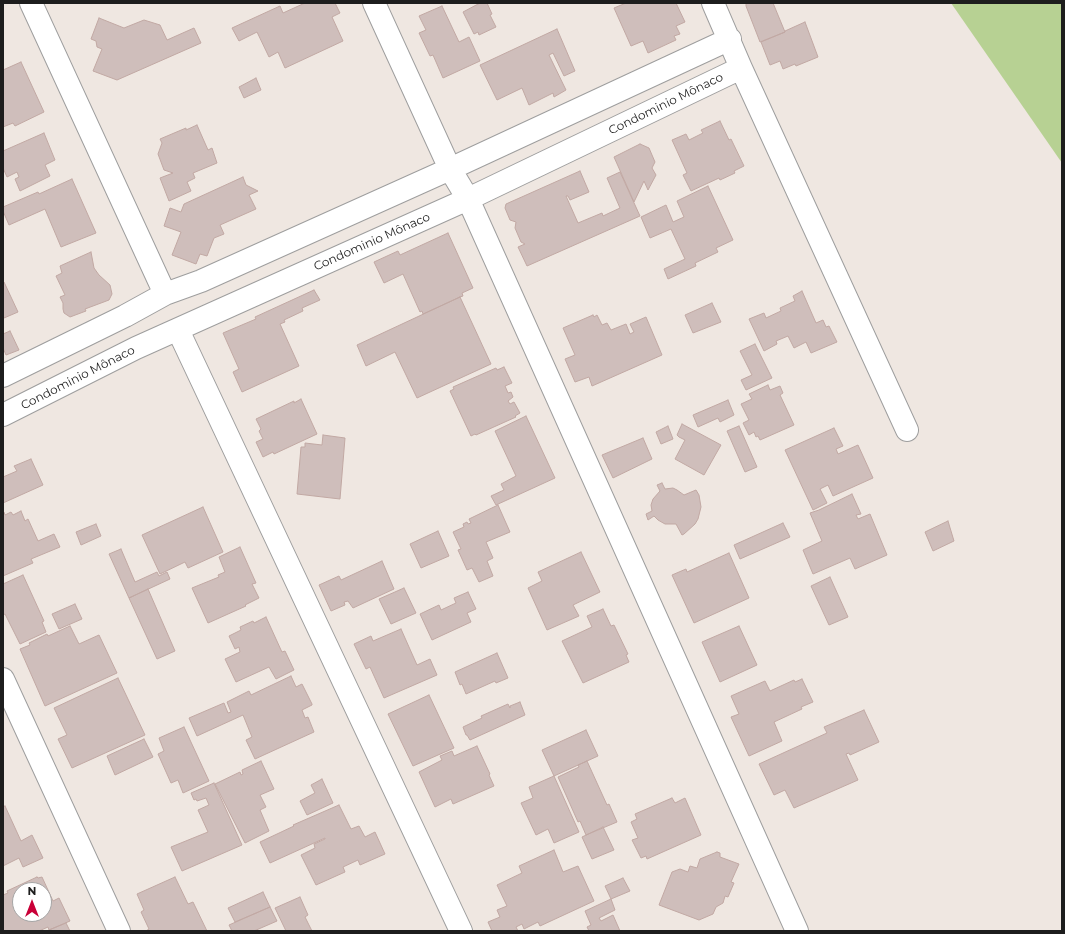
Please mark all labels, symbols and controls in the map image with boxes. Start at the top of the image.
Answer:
street label: Condominio Mônaco [606,70,726,138]
street label: Condominio Mônaco [312,210,432,274]
street label: Condominio Mônaco [19,343,137,413]
north arrow [12,882,52,922]
text: N [28,884,36,898]

